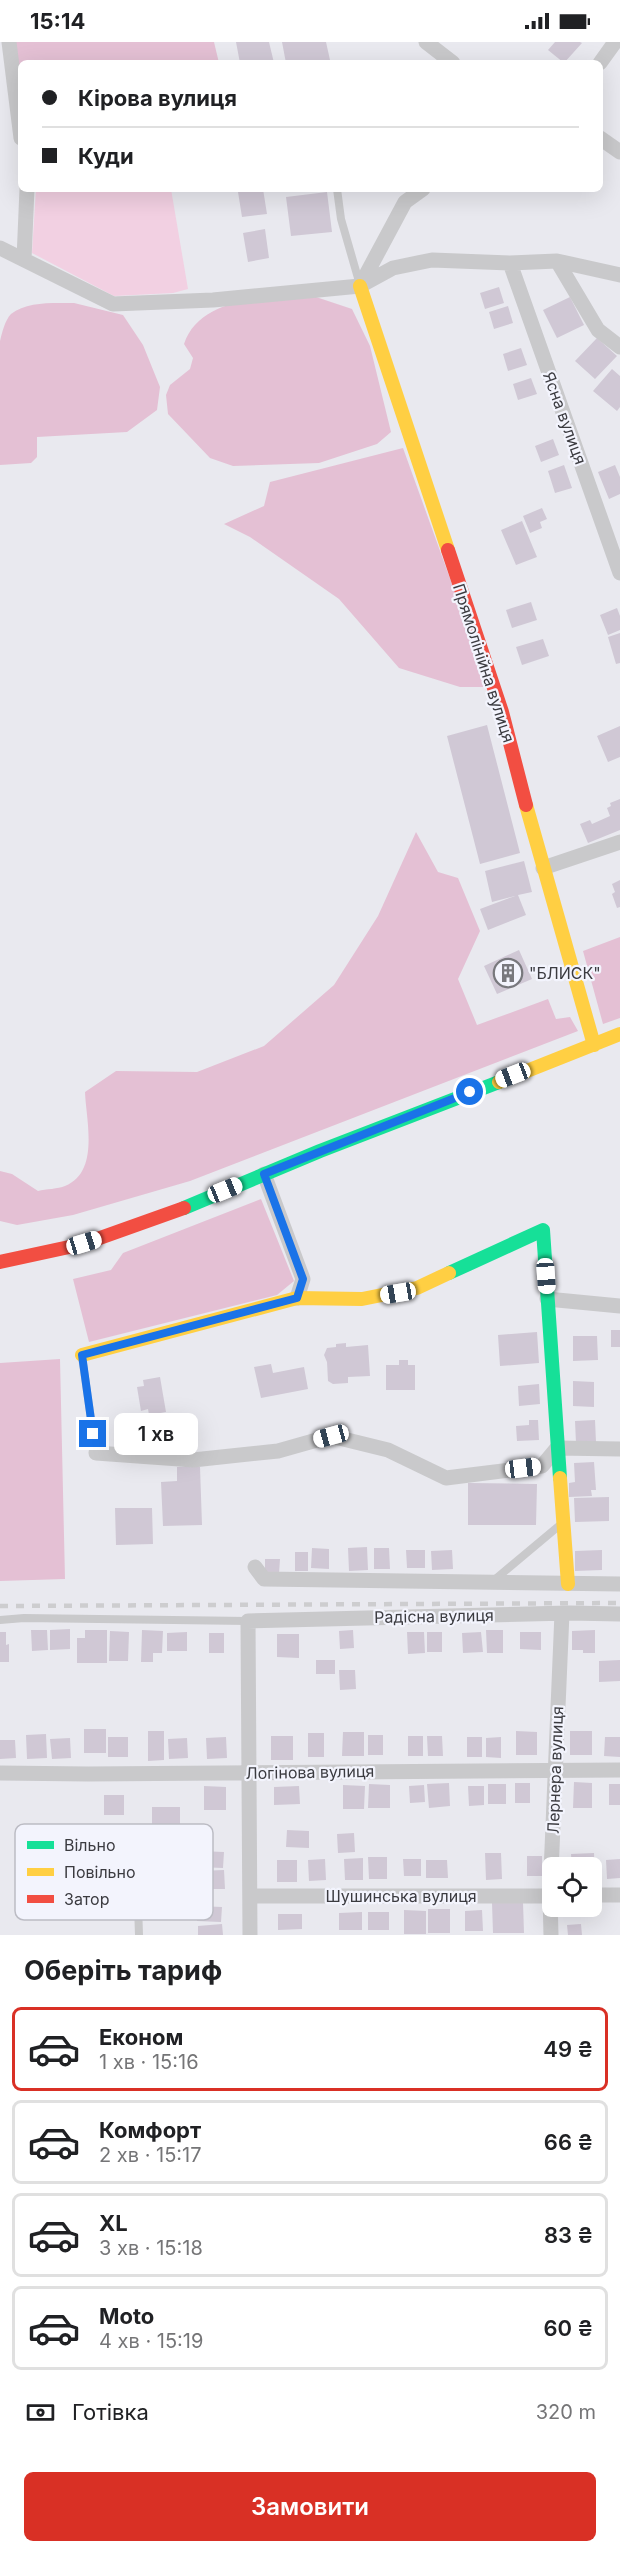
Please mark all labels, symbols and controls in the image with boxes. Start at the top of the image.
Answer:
text: 15:14 [30,8,85,34]
text: Кірова вулиця [78,85,237,111]
text: Куди [78,143,134,169]
street label: Ясна вулиця [539,369,591,467]
street label: Прямолінійна вулиця [449,581,519,745]
building icon: "БЛИСК" [492,957,524,989]
place label: "БЛИСК" [529,963,601,983]
car [493,1060,533,1090]
route start [456,1078,483,1105]
car [205,1175,245,1205]
car [64,1229,104,1257]
car [536,1257,556,1295]
car [379,1281,417,1305]
callout: 1 хв [114,1413,198,1455]
route end [79,1420,106,1447]
text: 1 хв [138,1422,174,1446]
car [311,1423,351,1449]
car [504,1457,542,1479]
street label: Радісна вулиця [374,1605,494,1627]
street label: Лернера вулиця [543,1706,567,1834]
street label: Логінова вулиця [246,1761,374,1783]
legend [15,1824,213,1920]
text: Вільно [64,1835,116,1855]
map controls [542,1857,602,1917]
button: locate [542,1857,602,1917]
text: Повільно [64,1862,136,1882]
street label: Шушинська вулиця [325,1886,477,1906]
text: Затор [64,1889,109,1909]
text: Оберіть тариф [24,1954,222,1987]
icon: car [27,2022,81,2076]
text: Економ [99,2024,183,2050]
text: 49 ₴ [543,2036,593,2062]
text: 1 хв · 15:16 [99,2050,199,2074]
icon: car [27,2115,81,2169]
text: Комфорт [99,2117,201,2143]
text: 66 ₴ [544,2129,593,2155]
text: 2 хв · 15:17 [99,2143,202,2167]
icon: car [27,2208,81,2262]
text: XL [99,2210,128,2236]
text: 83 ₴ [544,2222,593,2248]
text: 3 хв · 15:18 [99,2236,203,2260]
icon: car [27,2301,81,2355]
text: Moto [99,2303,154,2329]
text: 60 ₴ [543,2315,593,2341]
text: 4 хв · 15:19 [99,2329,203,2353]
icon: cash [24,2396,57,2429]
text: Готівка [72,2399,149,2425]
text: 320 m [536,2400,596,2424]
button: Замовити [24,2472,596,2541]

